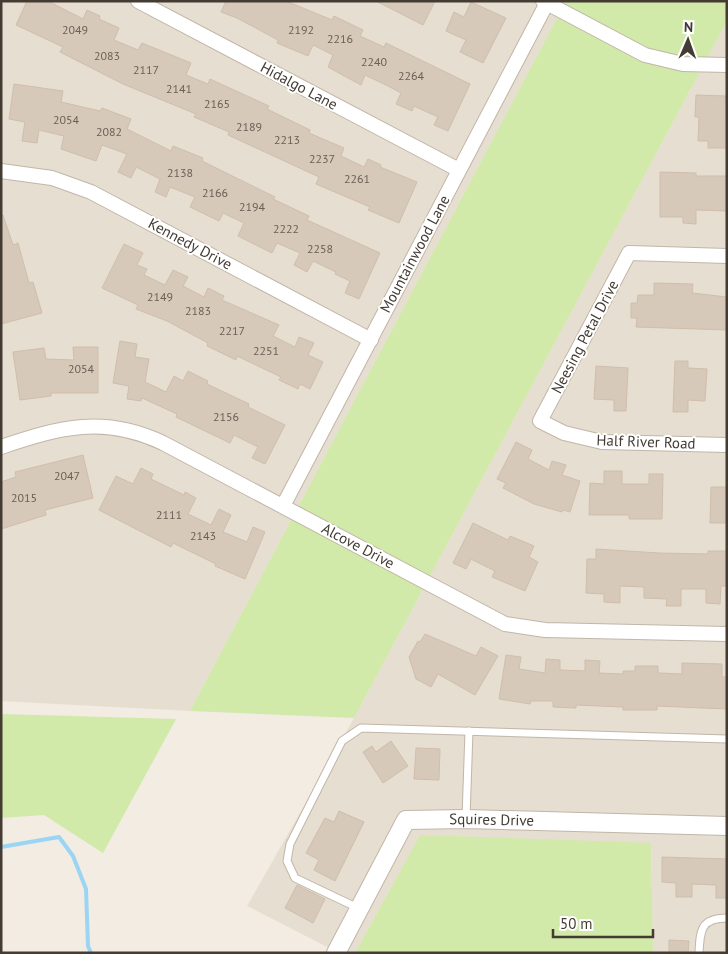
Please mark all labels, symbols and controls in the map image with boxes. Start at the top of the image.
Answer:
north arrow [663,15,713,65]
text: N [684,18,693,36]
house number: 2049 [62,22,88,37]
house number: 2192 [288,22,314,37]
house number: 2216 [327,31,353,46]
house number: 2083 [94,48,120,63]
house number: 2240 [361,54,388,69]
street label: Hidalgo Lane [257,57,341,114]
house number: 2117 [133,62,159,77]
house number: 2264 [398,68,425,83]
house number: 2141 [166,81,192,96]
house number: 2165 [204,96,230,111]
house number: 2054 [53,112,80,127]
house number: 2189 [236,119,262,134]
house number: 2082 [96,124,122,139]
house number: 2213 [274,132,300,147]
house number: 2237 [309,151,335,166]
house number: 2138 [167,165,193,180]
house number: 2261 [344,171,370,186]
house number: 2166 [202,185,228,200]
street label: Mountainwood Lane [375,192,454,316]
house number: 2194 [239,199,266,214]
street label: Kennedy Drive [145,214,235,274]
house number: 2222 [273,221,299,236]
house number: 2258 [307,241,333,256]
street label: Neesing Petal Drive [547,277,622,397]
house number: 2149 [147,289,173,304]
house number: 2183 [185,303,211,318]
house number: 2217 [219,323,245,338]
house number: 2251 [253,343,279,358]
house number: 2054 [68,361,95,376]
house number: 2156 [213,409,239,424]
street label: Half River Road [596,430,696,453]
house number: 2047 [54,468,80,483]
house number: 2015 [11,490,37,505]
house number: 2111 [156,507,182,522]
street label: Alcove Drive [319,518,398,573]
house number: 2143 [190,528,216,543]
street label: Squires Drive [449,809,534,830]
scale bar [553,906,653,938]
text: 50 m [560,914,593,933]

